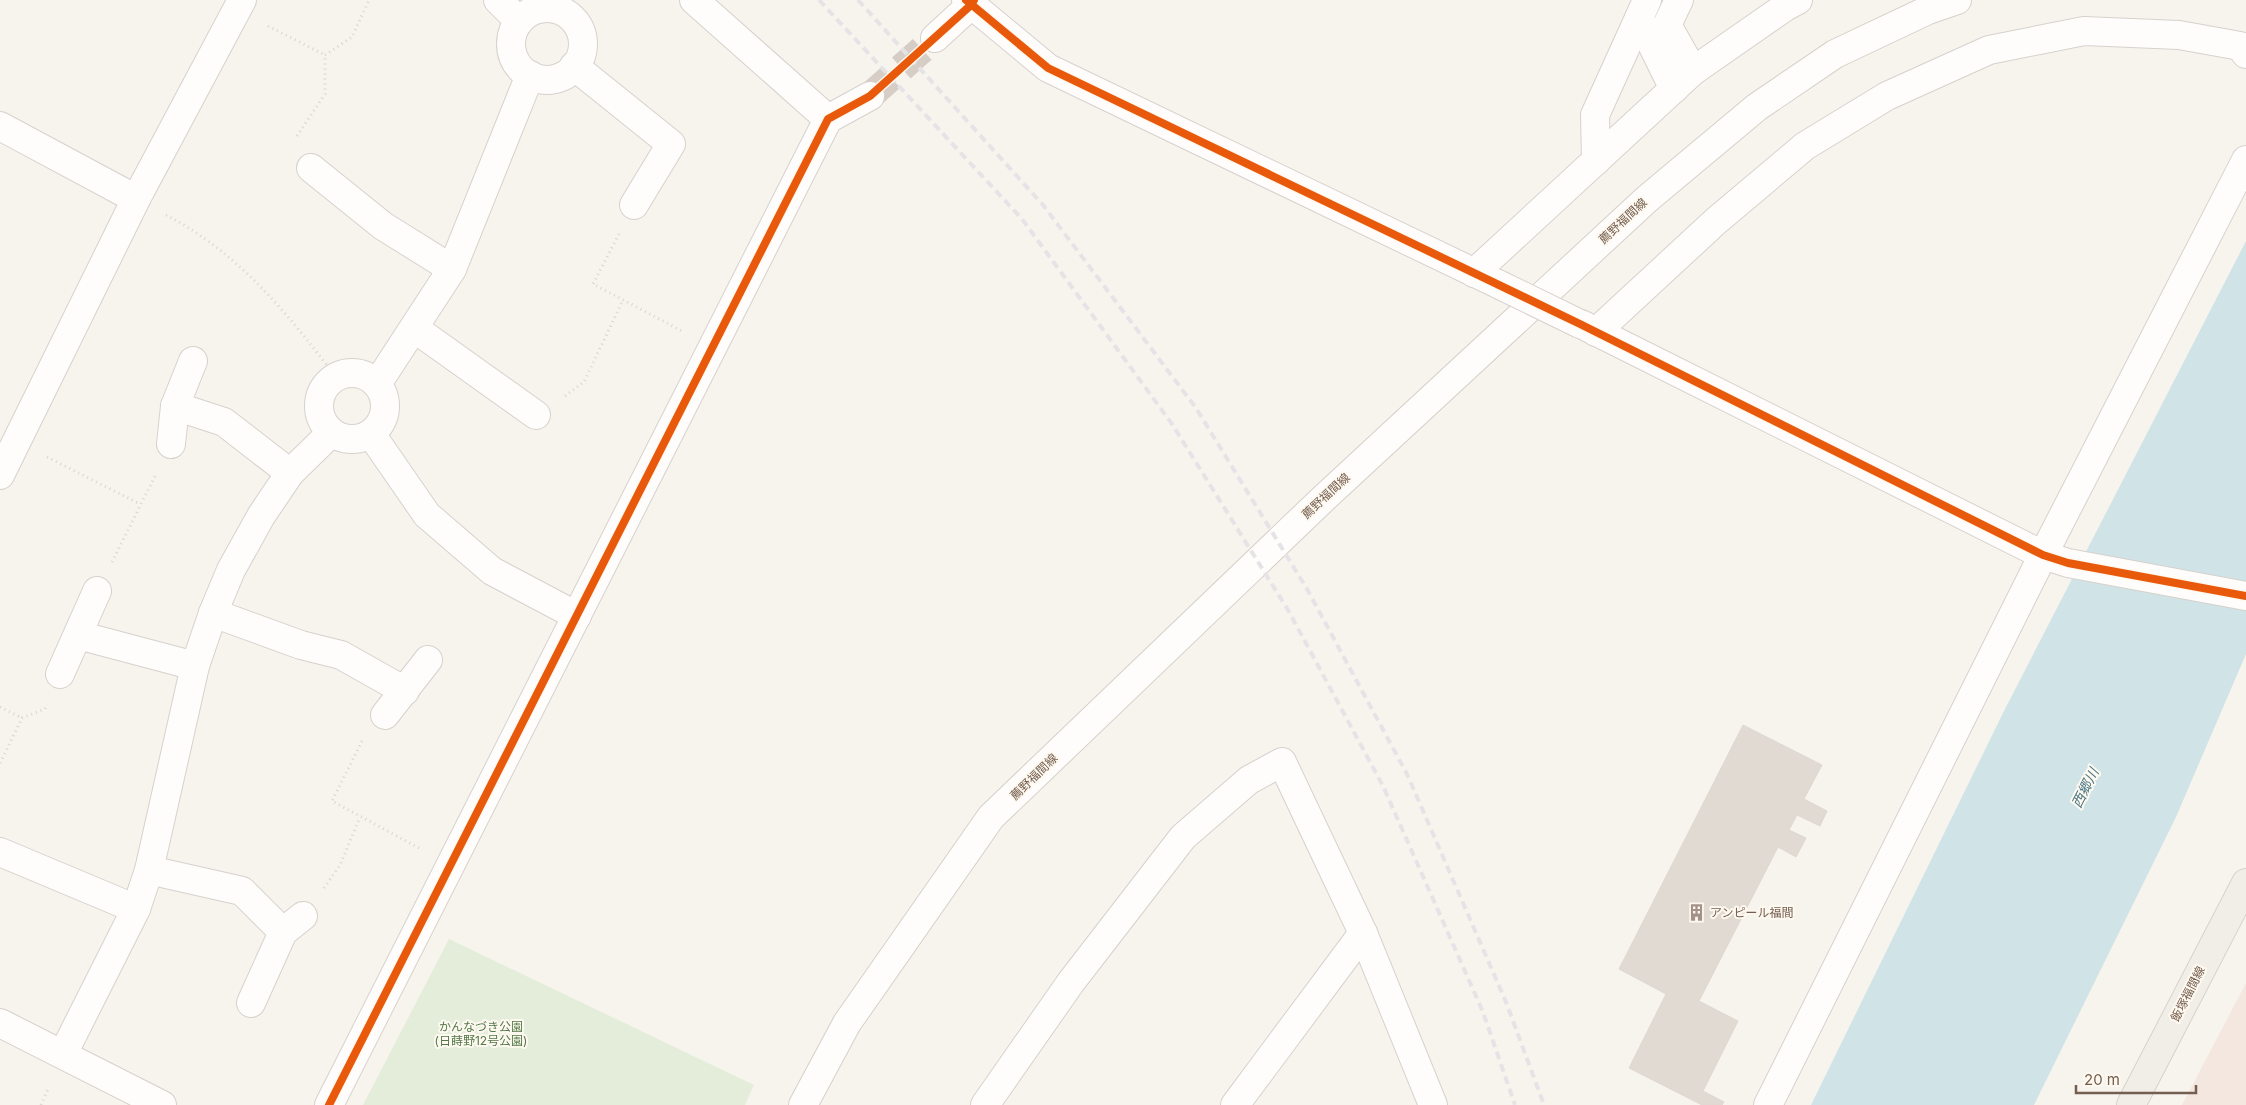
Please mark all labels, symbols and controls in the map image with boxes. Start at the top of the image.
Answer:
street label: 薦野福間線 [1596,195,1650,247]
street label: 薦野福間線 [1299,470,1353,522]
street label: 薦野福間線 [1007,750,1060,803]
water label: 西郷川 [2067,763,2103,810]
building icon: アンピール福間 [1686,903,1706,923]
place label: アンピール福間 [1710,905,1794,920]
street label: 飯塚福間線 [2167,964,2208,1024]
park label: かんなづき公園 (日蒔野12号公園) [435,1019,527,1048]
scale bar [2076,1062,2196,1094]
text: 20 m [2084,1070,2120,1089]

